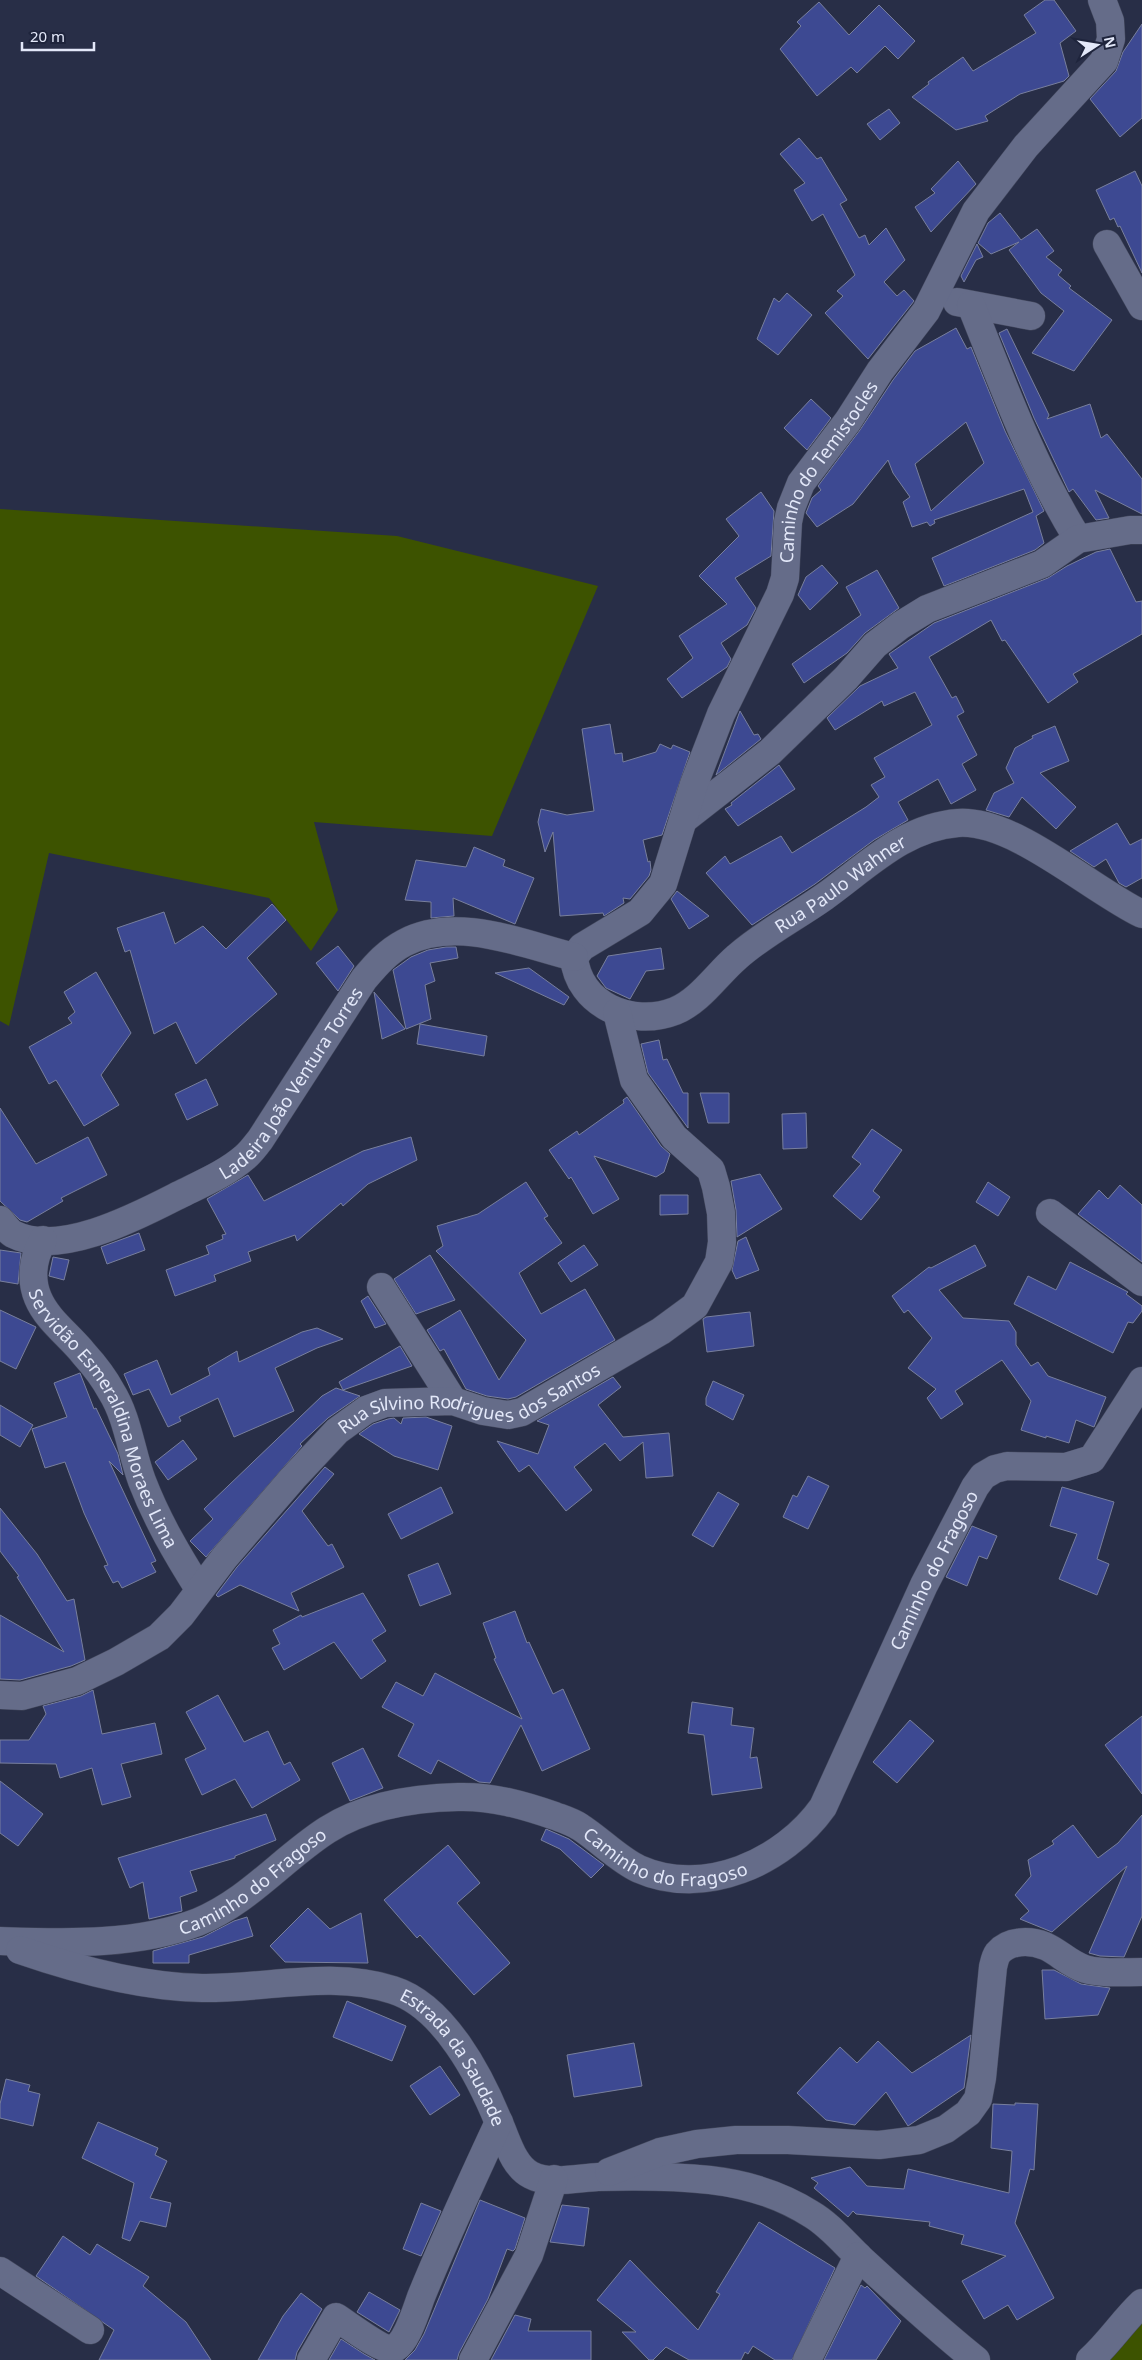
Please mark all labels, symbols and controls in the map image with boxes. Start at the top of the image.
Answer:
scale bar [22,20,95,52]
north arrow [1072,20,1122,70]
text: 20 m [30,26,65,46]
text: N [1100,35,1121,50]
street label: Caminho do Temistocles [774,376,883,564]
street label: Rua Paulo Wahner [770,829,911,938]
street label: Ladeira João Ventura Torres [214,982,368,1184]
street label: Servidão Esmeraldina Moraes Lima [24,1285,184,1552]
street label: Rua Silvino Rodrigues dos Santos [333,1357,604,1439]
street label: Caminho do Fragoso [884,1486,983,1654]
street label: Caminho do Fragoso [579,1821,751,1891]
street label: Caminho do Fragoso [175,1822,331,1940]
street label: Estrada da Saudade [396,1983,511,2130]

